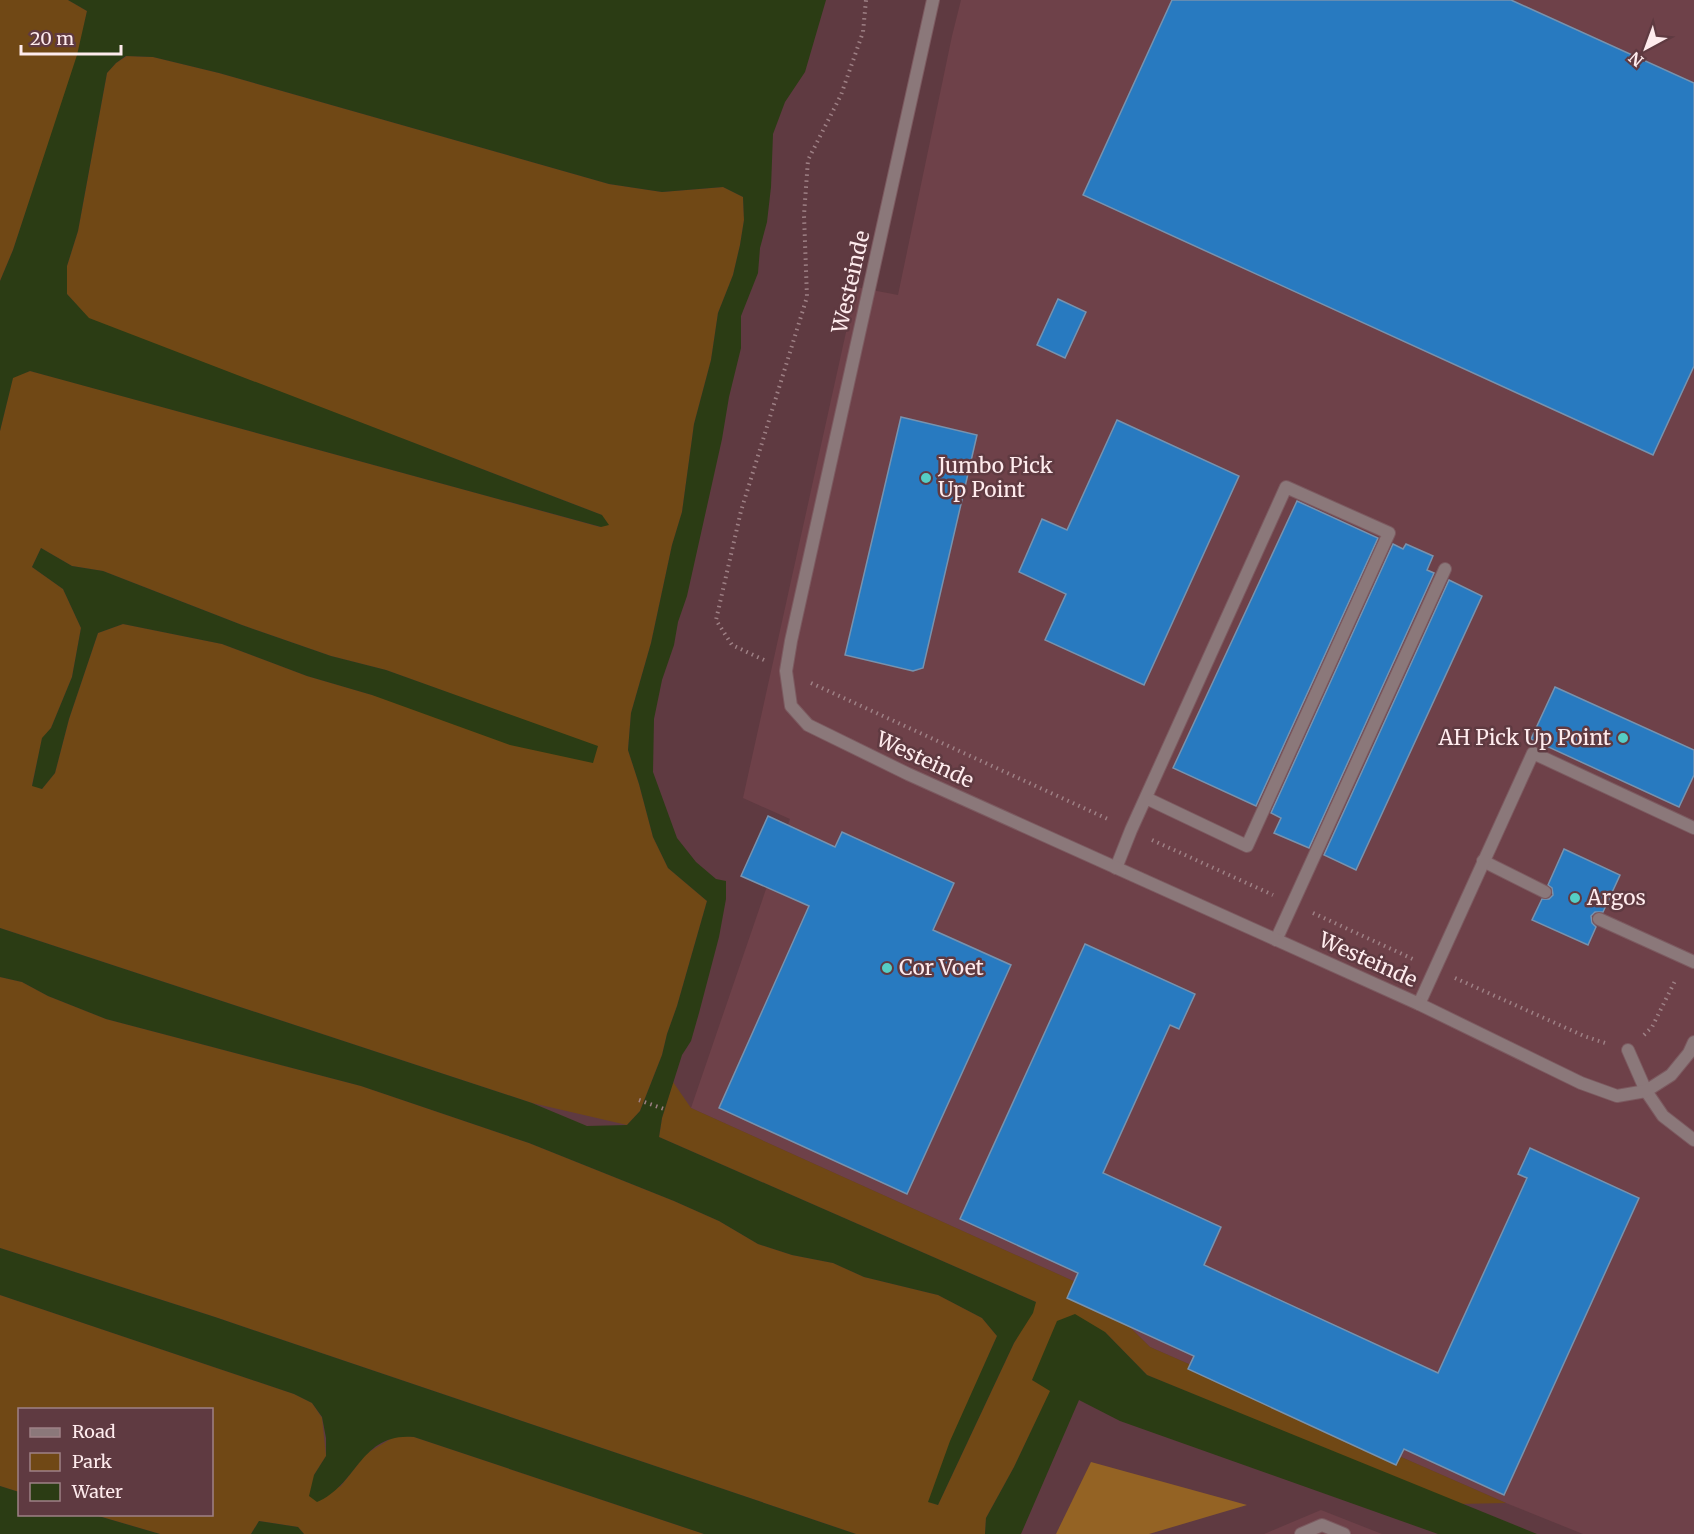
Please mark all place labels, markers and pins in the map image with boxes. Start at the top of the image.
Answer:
place label: Jumbo Pick Up Point [937,452,1054,503]
marker: Jumbo Pick Up Point [919,471,933,485]
place label: AH Pick Up Point [1438,724,1611,751]
marker: AH Pick Up Point [1616,731,1630,745]
place label: Argos [1586,884,1646,911]
marker: Argos [1568,891,1582,905]
place label: Cor Voet [899,954,984,981]
marker: Cor Voet [880,961,894,975]

